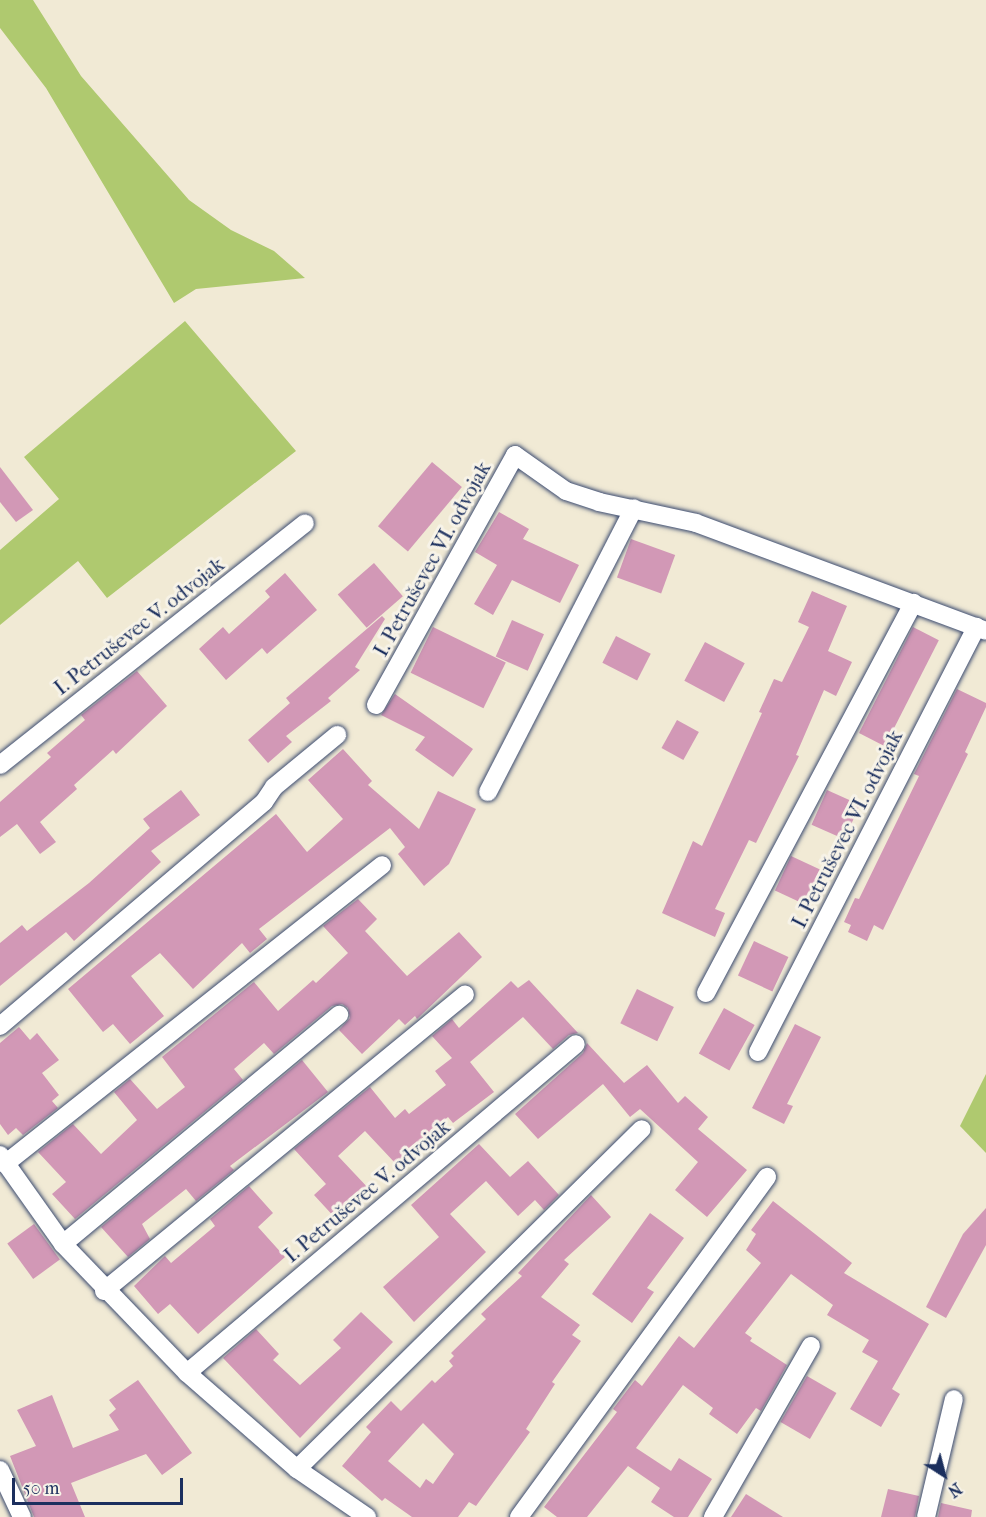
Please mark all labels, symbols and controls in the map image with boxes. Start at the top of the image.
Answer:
street label: I. Petruševec VI. odvojak [368,457,496,661]
street label: I. Petruševec V. odvojak [49,552,229,700]
street label: I. Petruševec VI. odvojak [786,726,908,932]
street label: I. Petruševec V. odvojak [279,1114,455,1268]
north arrow [914,1445,974,1505]
scale bar [15,1466,186,1504]
text: 50 m [23,1478,59,1499]
text: N [944,1479,965,1501]

